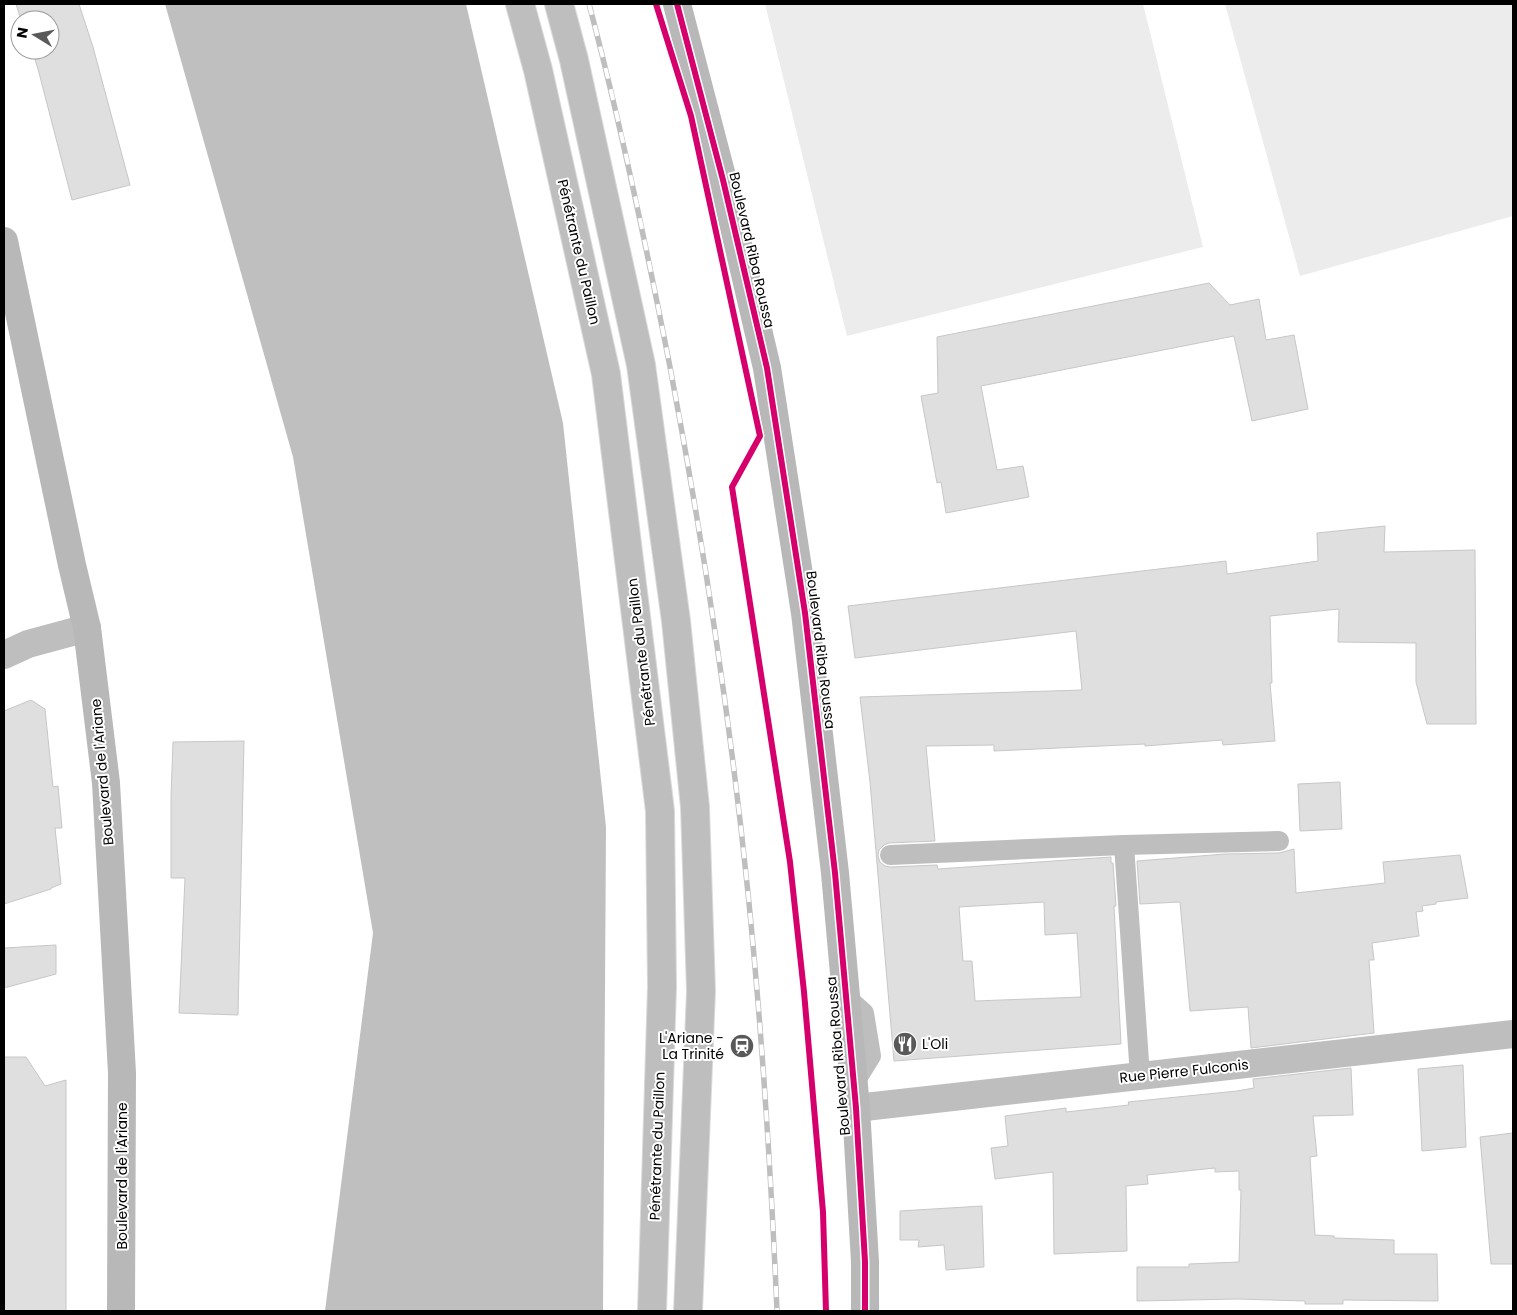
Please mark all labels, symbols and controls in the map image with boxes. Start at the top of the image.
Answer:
north arrow [10,10,60,60]
text: N [11,26,33,40]
street label: Boulevard Riba Roussa [724,170,780,330]
street label: Pénétrante du Paillon [553,177,605,327]
street label: Boulevard Riba Roussa [801,570,841,730]
street label: Pénétrante du Paillon [622,577,660,727]
street label: Boulevard de l'Ariane [86,698,118,846]
street label: Boulevard Riba Roussa [821,976,855,1136]
place label: L'Ariane - La Trinité [659,1028,724,1064]
restaurant icon: L'Oli [892,1031,918,1057]
station icon: L'Ariane - La Trinité [729,1033,755,1059]
place label: L'Oli [922,1034,948,1054]
street label: Rue Pierre Fulconis [1118,1054,1250,1088]
street label: Pénétrante du Paillon [644,1071,670,1221]
street label: Boulevard de l'Ariane [112,1102,132,1250]

